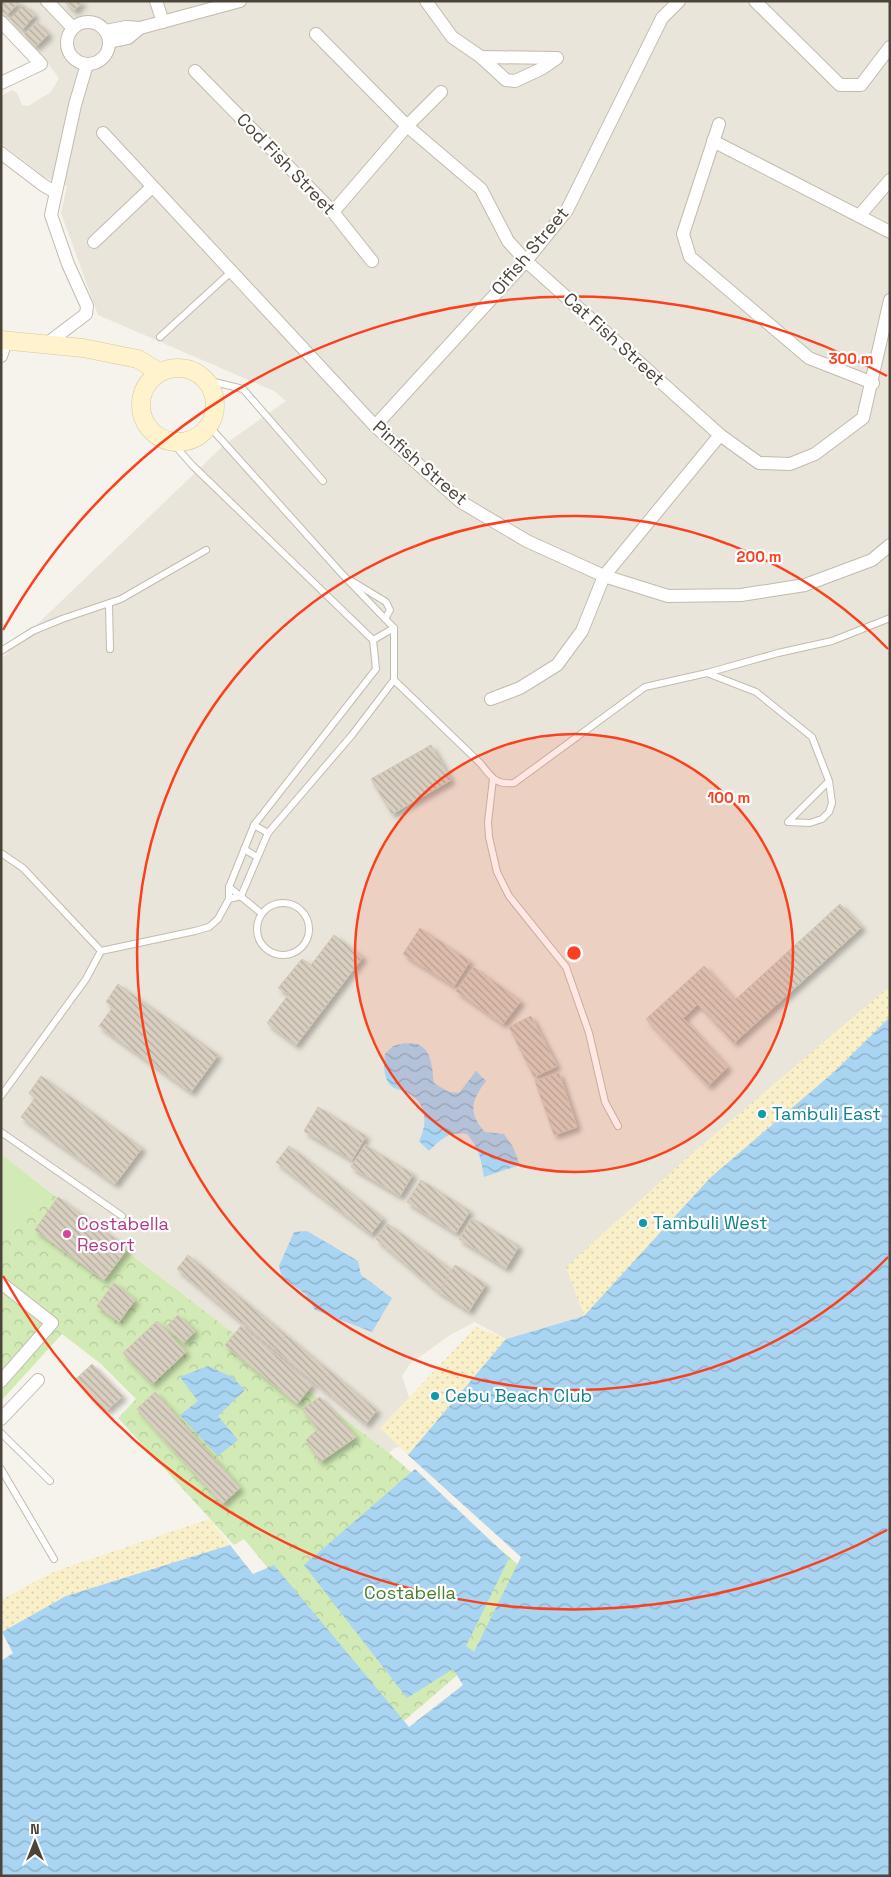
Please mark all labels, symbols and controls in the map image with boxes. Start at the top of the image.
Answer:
street label: Cod Fish Street [232,108,341,220]
street label: Oifish Street [486,202,573,300]
street label: Cat Fish Street [559,287,670,390]
text: 300 m [828,349,874,368]
street label: Pinfish Street [368,415,472,510]
text: 200 m [737,547,781,566]
text: 100 m [708,788,750,807]
centre of rings [565,944,583,962]
place label: Tambuli East [772,1102,881,1125]
marker: Tambuli East [756,1108,768,1120]
place label: Tambuli West [653,1211,767,1234]
place label: Costabella Resort [77,1212,169,1256]
marker: Tambuli West [637,1217,649,1229]
marker: Costabella Resort [61,1228,73,1240]
place label: Cebu Beach Club [445,1384,592,1407]
marker: Cebu Beach Club [429,1390,441,1402]
park label: Costabella [364,1581,456,1604]
north arrow [10,1817,60,1867]
text: N [30,1820,40,1838]

